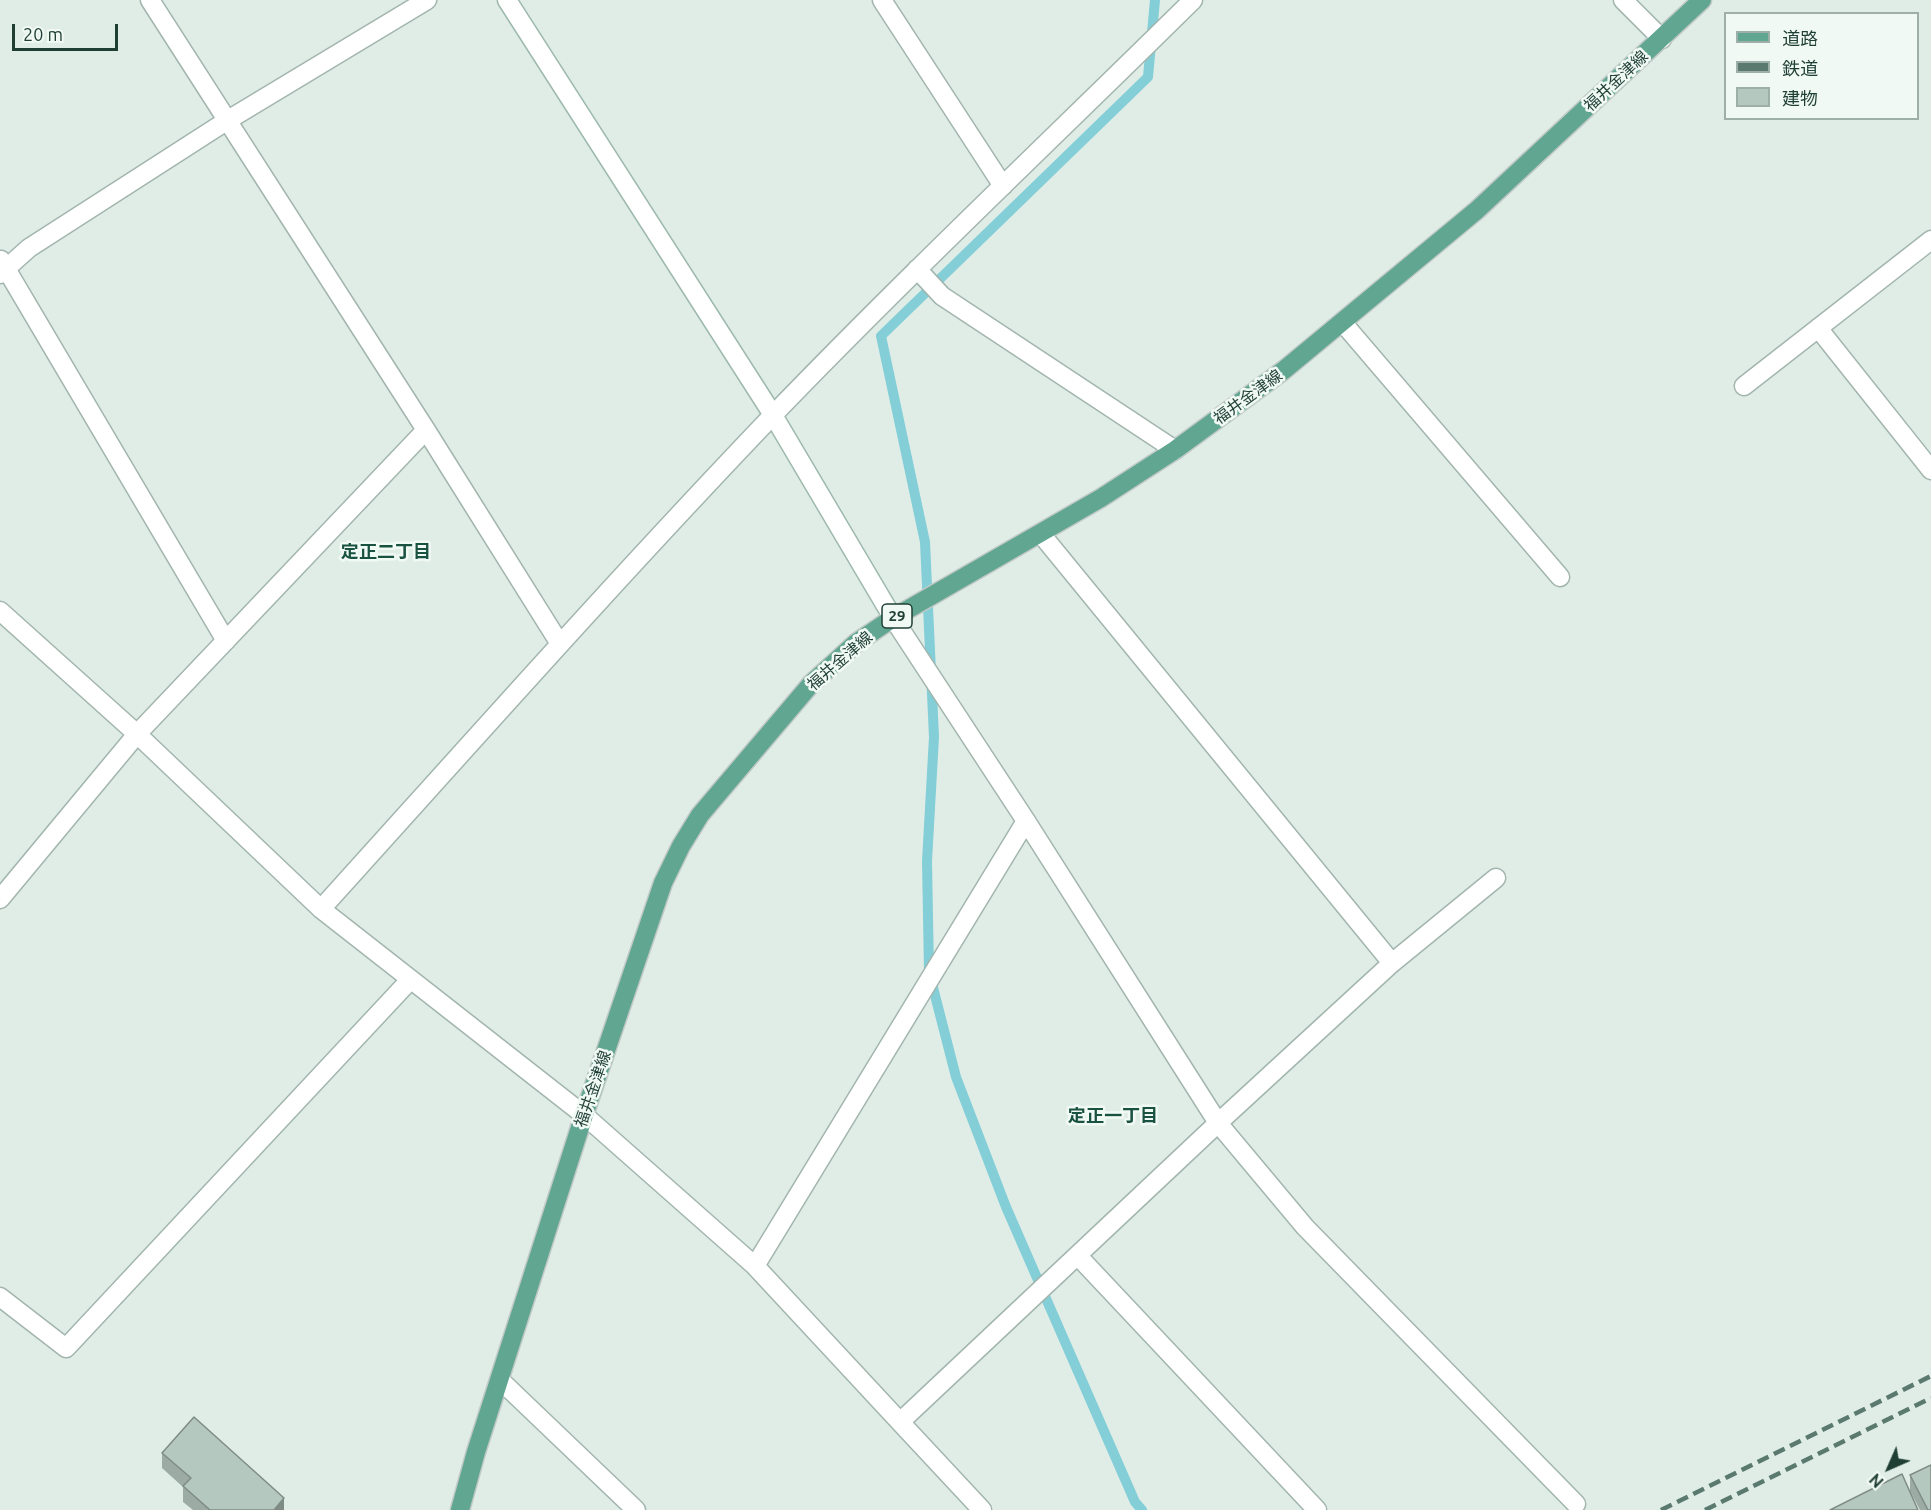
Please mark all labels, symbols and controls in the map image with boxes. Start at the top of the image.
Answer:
scale bar [15,12,122,50]
legend [1724,12,1919,120]
text: 20 m [23,24,63,44]
text: 道路 [1782,28,1818,48]
street label: 福井金津線 [1580,47,1652,115]
text: 鉄道 [1782,58,1818,78]
text: 建物 [1782,88,1818,108]
street label: 福井金津線 [1210,366,1286,428]
district label: 定正二丁目 [341,541,431,563]
road number: 29 [882,604,912,628]
street label: 福井金津線 [804,628,876,694]
street label: 福井金津線 [571,1048,615,1130]
district label: 定正一丁目 [1068,1105,1158,1127]
north arrow [1859,1438,1919,1498]
text: N [1866,1470,1887,1491]

